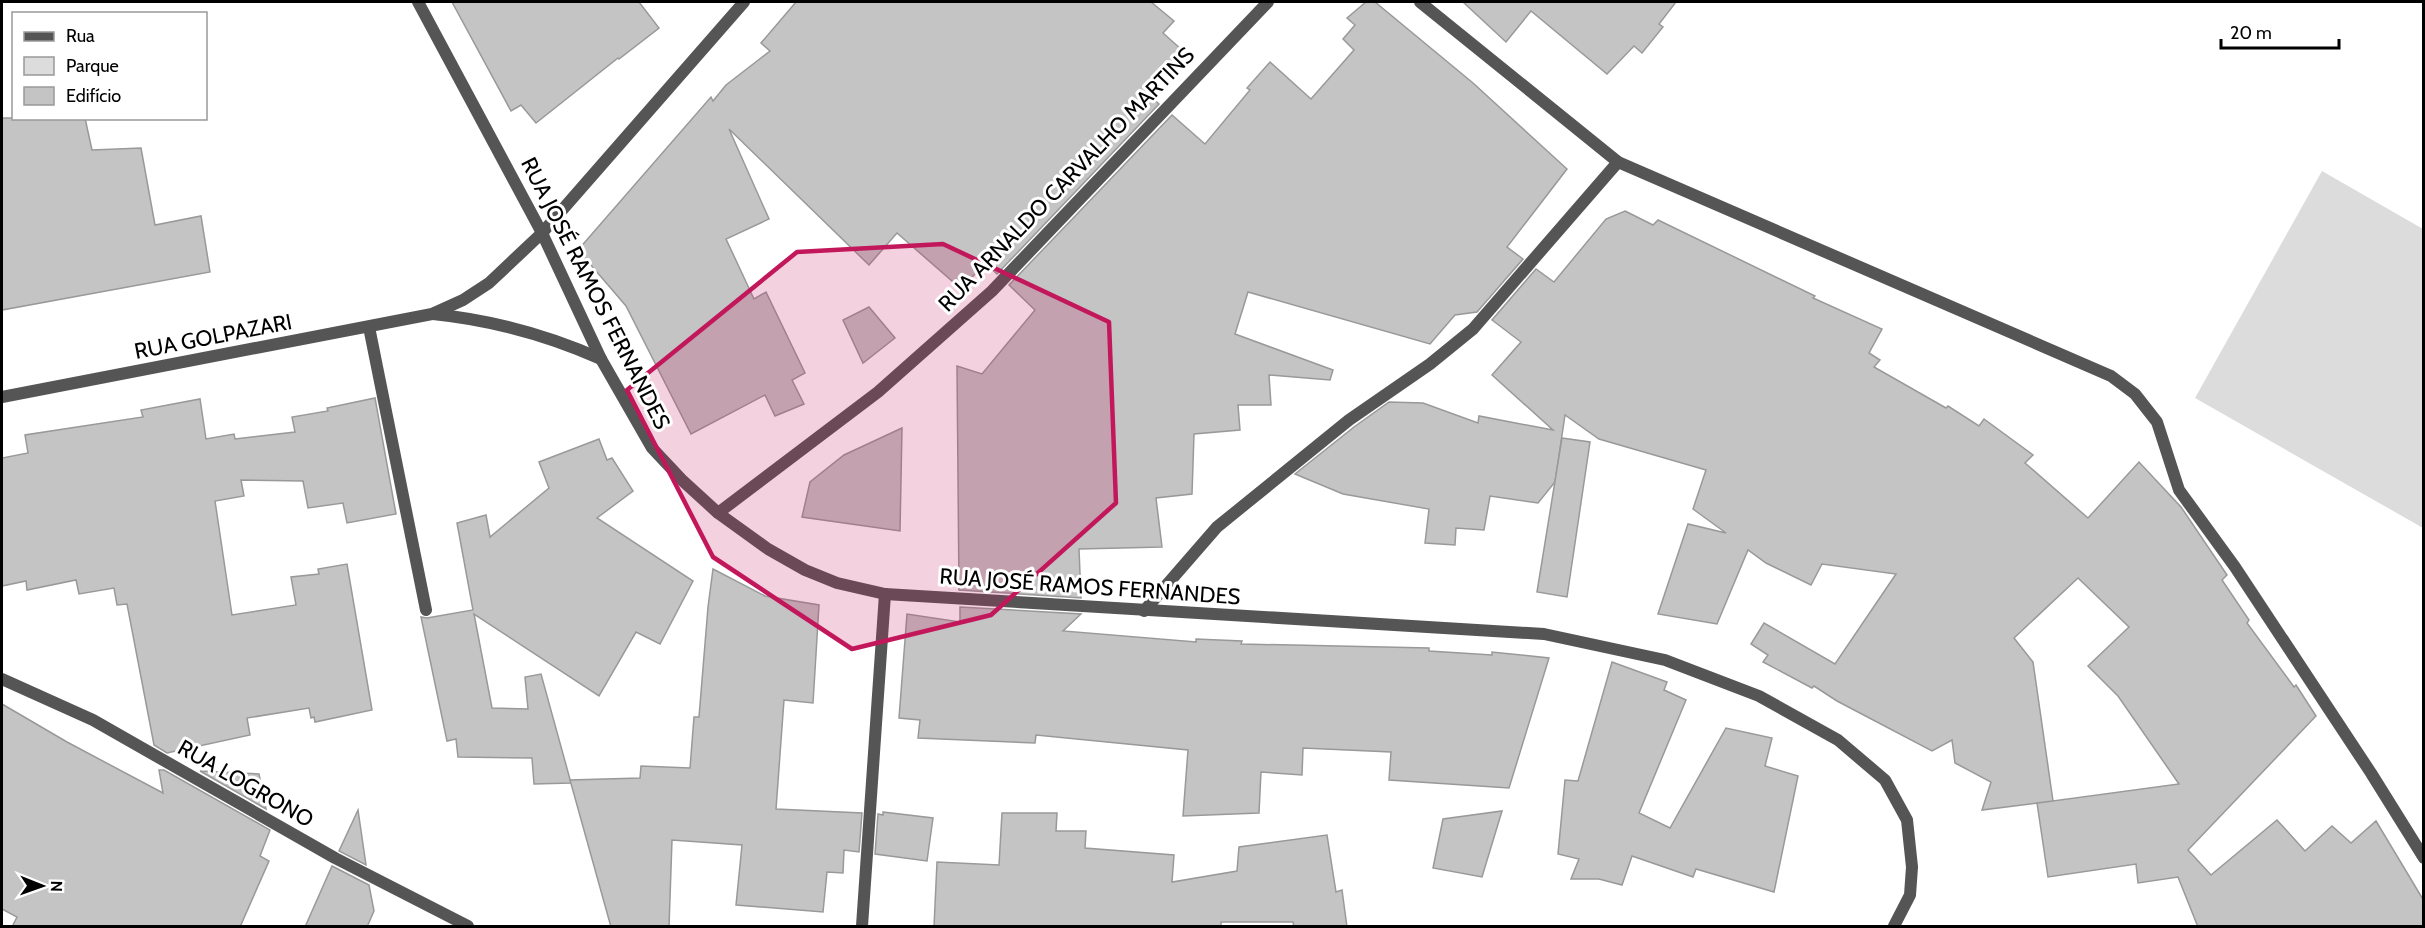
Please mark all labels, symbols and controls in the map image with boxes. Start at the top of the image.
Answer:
legend [12,12,207,120]
scale bar [2221,12,2340,50]
text: 20 m [2230,22,2272,44]
text: Rua [66,25,95,47]
street label: RUA ARNALDO CARVALHO MARTINS [933,42,1200,317]
text: Parque [66,55,119,77]
text: Edifício [66,85,121,107]
street label: RUA JOSÉ RAMOS FERNANDES [515,153,676,434]
street label: RUA GOLPAZARI [132,308,294,365]
street label: RUA JOSÉ RAMOS FERNANDES [939,563,1242,610]
street label: RUA LOGRONO [173,734,318,833]
north arrow [12,856,72,916]
text: N [47,880,66,892]

